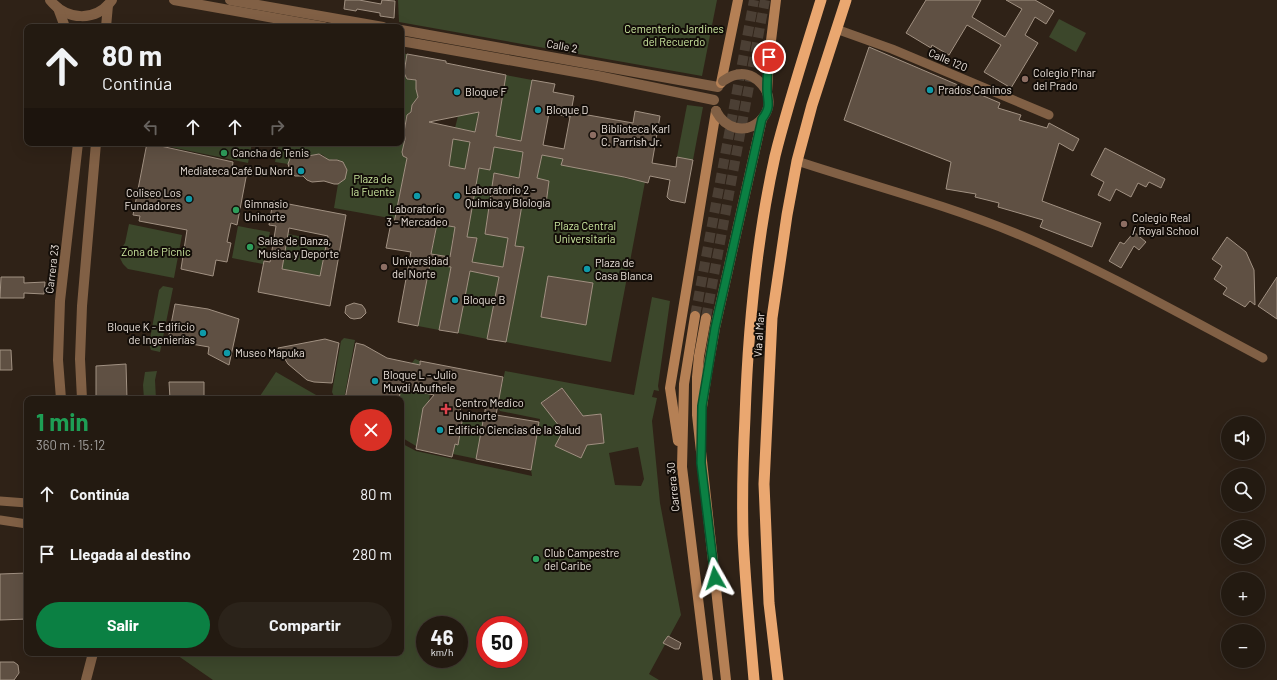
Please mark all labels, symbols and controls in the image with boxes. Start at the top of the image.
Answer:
park label: Cementerio Jardines del Recuerdo [624,22,724,48]
street label: Calle 2 [546,36,579,55]
text: 80 m [102,38,162,72]
icon: ahead [36,40,88,92]
pin [752,40,786,74]
street label: Calle 120 [927,45,970,74]
icon: arrive [758,46,780,68]
place label: Colegio Pinar del Prado [1033,66,1096,92]
text: Continúa [102,72,172,94]
marker: Colegio Pinar del Prado [1020,74,1030,84]
place label: Prados Caninos [938,83,1012,96]
place label: Bloque F [465,85,507,98]
marker: Prados Caninos [925,85,935,95]
marker: Bloque F [452,87,462,97]
place label: Bloque D [546,103,588,116]
marker: Bloque D [533,105,543,115]
icon: left [140,116,162,138]
icon: ahead [182,116,204,138]
icon: ahead [224,116,246,138]
icon: right [266,116,288,138]
place label: Biblioteca Karl C. Parrish Jr. [601,122,670,148]
marker: Biblioteca Karl C. Parrish Jr. [588,130,598,140]
place label: Cancha de Tenis [232,146,309,159]
marker: Cancha de Tenis [219,148,229,158]
place label: Mediateca Café Du Nord [180,164,293,177]
marker: Mediateca Café Du Nord [296,166,306,176]
park label: Plaza de la Fuente [351,172,395,198]
place label: Laboratorio 2 - Quimíca y BIología [465,183,550,209]
place label: Coliseo Los Fundadores [125,186,181,212]
marker: Laboratorio 3 - Mercadeo [412,191,422,201]
marker: Laboratorio 2 - Quimíca y BIología [452,191,462,201]
marker: Coliseo Los Fundadores [184,194,194,204]
place label: Gimnasio Uninorte [244,197,288,223]
place label: Laboratorio 3 - Mercadeo [386,202,448,228]
marker: Gimnasio Uninorte [231,205,241,215]
place label: Colegio Real / Royal School [1132,211,1199,237]
park label: Plaza Central Universitaria [554,219,616,245]
marker: Colegio Real / Royal School [1119,219,1129,229]
place label: Salas de Danza, Musica y Deporte [258,234,339,260]
marker: Salas de Danza, Musica y Deporte [245,242,255,252]
street label: Carrera 23 [42,244,61,294]
park label: Zona de Picnic [121,245,191,258]
place label: Universidad del Norte [392,254,448,280]
place label: Plaza de Casa Blanca [595,256,653,282]
marker: Universidad del Norte [379,262,389,272]
marker: Plaza de Casa Blanca [582,264,592,274]
place label: Bloque B [463,293,505,306]
marker: Bloque B [450,295,460,305]
street label: Vía al Mar [750,312,767,358]
place label: Bloque K - Edificio de Ingenierías [107,320,195,346]
marker: Bloque K - Edificio de Ingenierías [198,328,208,338]
place label: Museo Mapuka [235,346,305,359]
marker: Museo Mapuka [222,348,232,358]
place label: Bloque L - Julio Muvdi Abufhele [383,368,457,394]
marker: Bloque L - Julio Muvdi Abufhele [370,376,380,386]
place label: Centro Medico Uninorte [455,396,524,422]
marker: Centro Medico Uninorte [440,403,452,415]
text: 1 min [36,407,89,436]
button: close [350,409,392,451]
map controls [1221,416,1265,668]
button: sound [1221,416,1265,460]
place label: Edificio Ciencias de la Salud [448,423,581,436]
marker: Edificio Ciencias de la Salud [435,425,445,435]
text: 360 m · 15:12 [36,437,105,453]
street label: Carrera 30 [663,462,682,512]
button: search [1221,468,1265,512]
icon: ahead [36,483,58,505]
text: Continúa [70,485,130,503]
text: 80 m [360,485,392,503]
button: layers [1221,520,1265,564]
icon: arrive [36,543,58,565]
text: Llegada al destino [70,545,191,563]
text: 280 m [352,545,392,563]
place label: Club Campestre del Caribe [544,546,620,572]
marker: Club Campestre del Caribe [531,554,541,564]
position arrow [694,557,736,599]
button: + [1221,572,1265,616]
button: Salir [36,602,210,648]
button: Compartir [218,602,392,648]
speed limit sign: 50 [476,616,528,668]
button: − [1221,624,1265,668]
text: 46 [431,625,453,649]
text: km/h [431,646,453,658]

